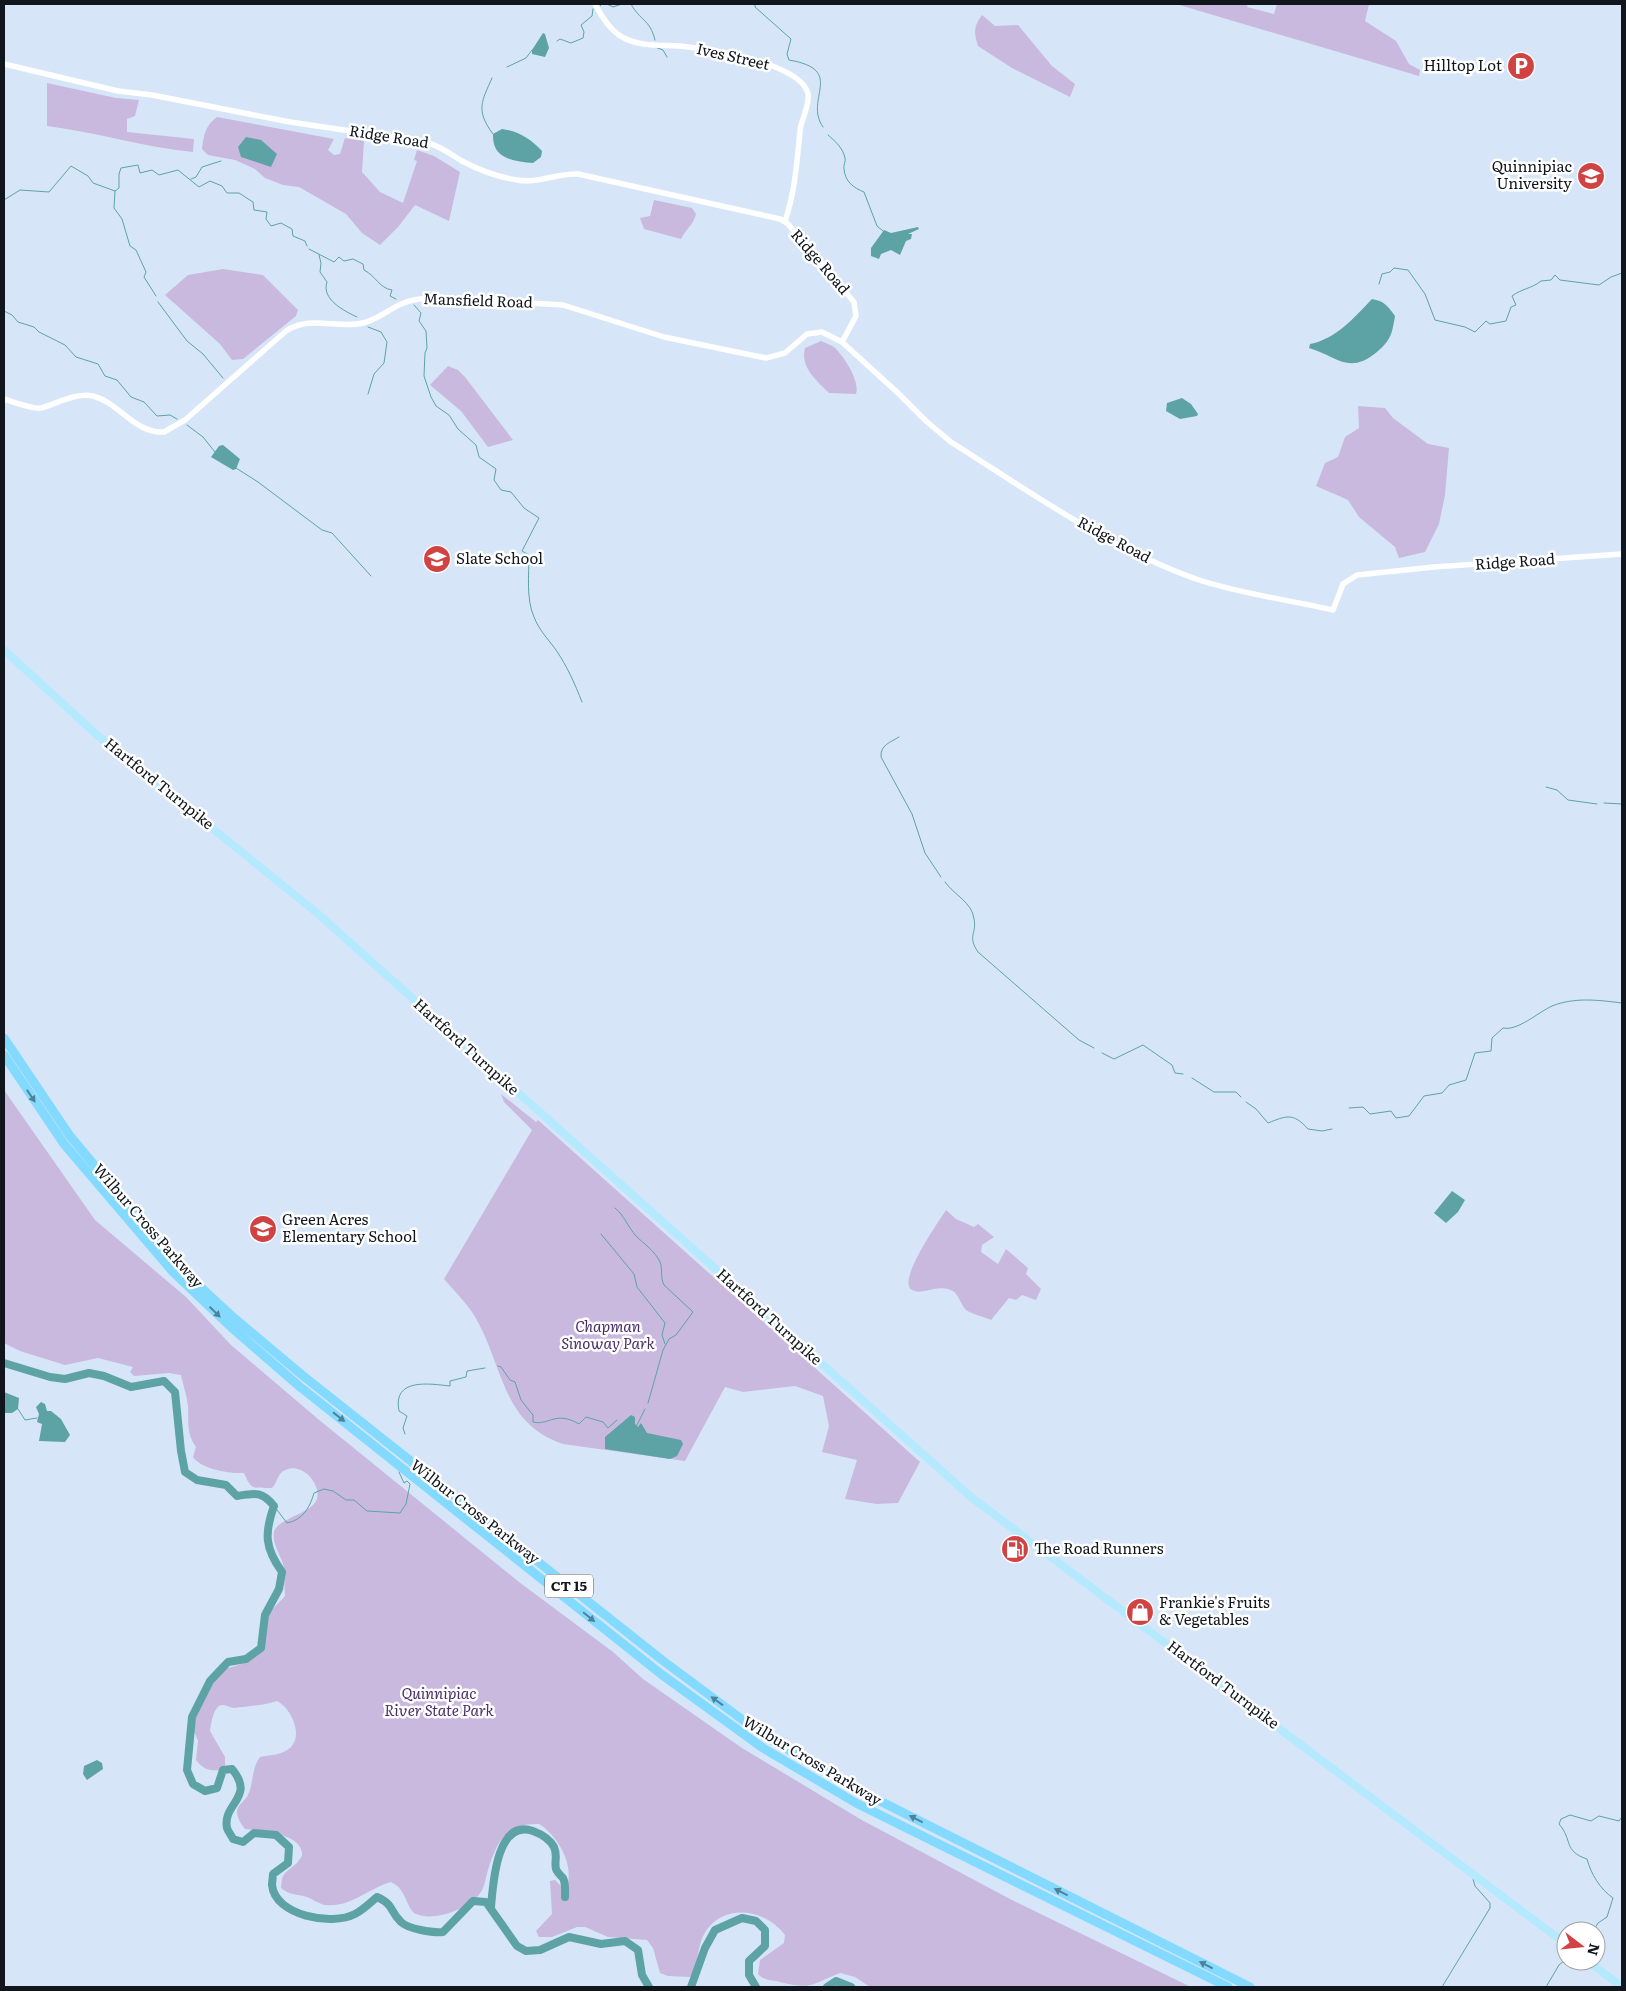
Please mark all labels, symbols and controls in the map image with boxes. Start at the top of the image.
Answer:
street label: Ives Street [695,36,772,75]
parking icon: Hilltop Lot [1506,51,1536,81]
place label: Hilltop Lot [1423,53,1502,76]
street label: Ridge Road [348,118,431,153]
place label: Quinnipiac University [1492,154,1573,194]
school or university icon: Quinnipiac University [1576,161,1606,191]
street label: Ridge Road [786,223,856,299]
street label: Mansfield Road [423,286,533,313]
street label: Ridge Road [1074,510,1156,568]
school or university icon: Slate School [422,544,452,574]
place label: Slate School [456,546,543,569]
street label: Ridge Road [1474,546,1556,575]
street label: Hartford Turnpike [100,731,220,834]
street label: Hartford Turnpike [409,992,525,1100]
one-way arrow [26,1089,36,1102]
street label: Wilbur Cross Parkway [88,1158,210,1293]
place label: Green Acres Elementary School [282,1207,417,1247]
school or university icon: Green Acres Elementary School [248,1214,278,1244]
street label: Hartford Turnpike [712,1262,828,1370]
one-way arrow [209,1306,221,1318]
park label: Chapman Sinoway Park [561,1314,655,1354]
one-way arrow [332,1412,345,1423]
street label: Wilbur Cross Parkway [406,1453,546,1569]
fuel station icon: The Road Runners [1000,1534,1030,1564]
place label: The Road Runners [1034,1536,1164,1559]
road number: CT 15 [545,1574,593,1598]
place label: Frankie's Fruits & Vegetables [1159,1590,1270,1630]
shop icon: Frankie's Fruits & Vegetables [1125,1597,1155,1627]
one-way arrow [582,1611,595,1622]
street label: Hartford Turnpike [1163,1634,1285,1734]
park label: Quinnipiac River State Park [384,1681,494,1721]
one-way arrow [711,1695,724,1706]
street label: Wilbur Cross Parkway [739,1709,887,1811]
one-way arrow [909,1815,923,1823]
one-way arrow [1054,1888,1068,1896]
north arrow [1556,1921,1606,1971]
text: N [1583,1941,1606,1959]
one-way arrow [1199,1961,1214,1969]

